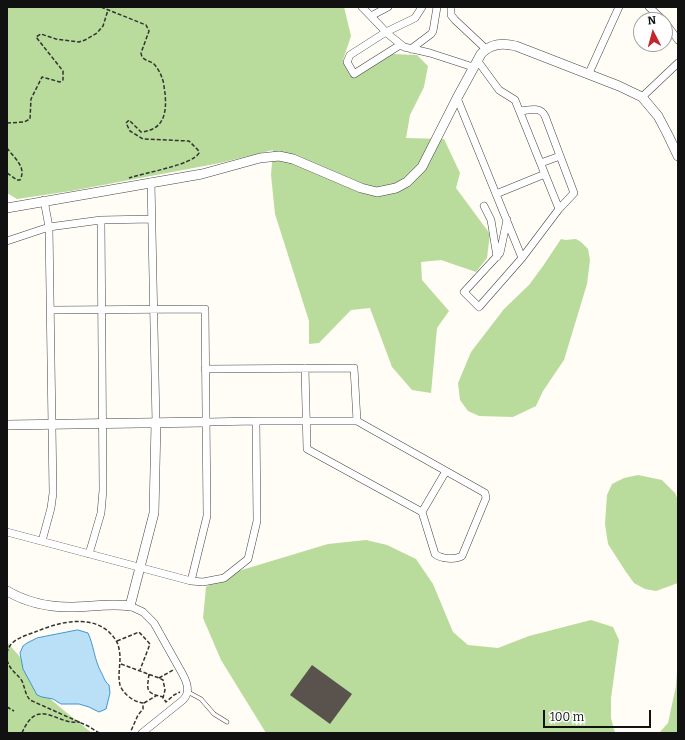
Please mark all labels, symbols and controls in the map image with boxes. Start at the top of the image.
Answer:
north arrow [633,12,673,52]
text: N [647,14,657,27]
scale bar [545,702,653,728]
text: 100 m [550,710,584,724]

